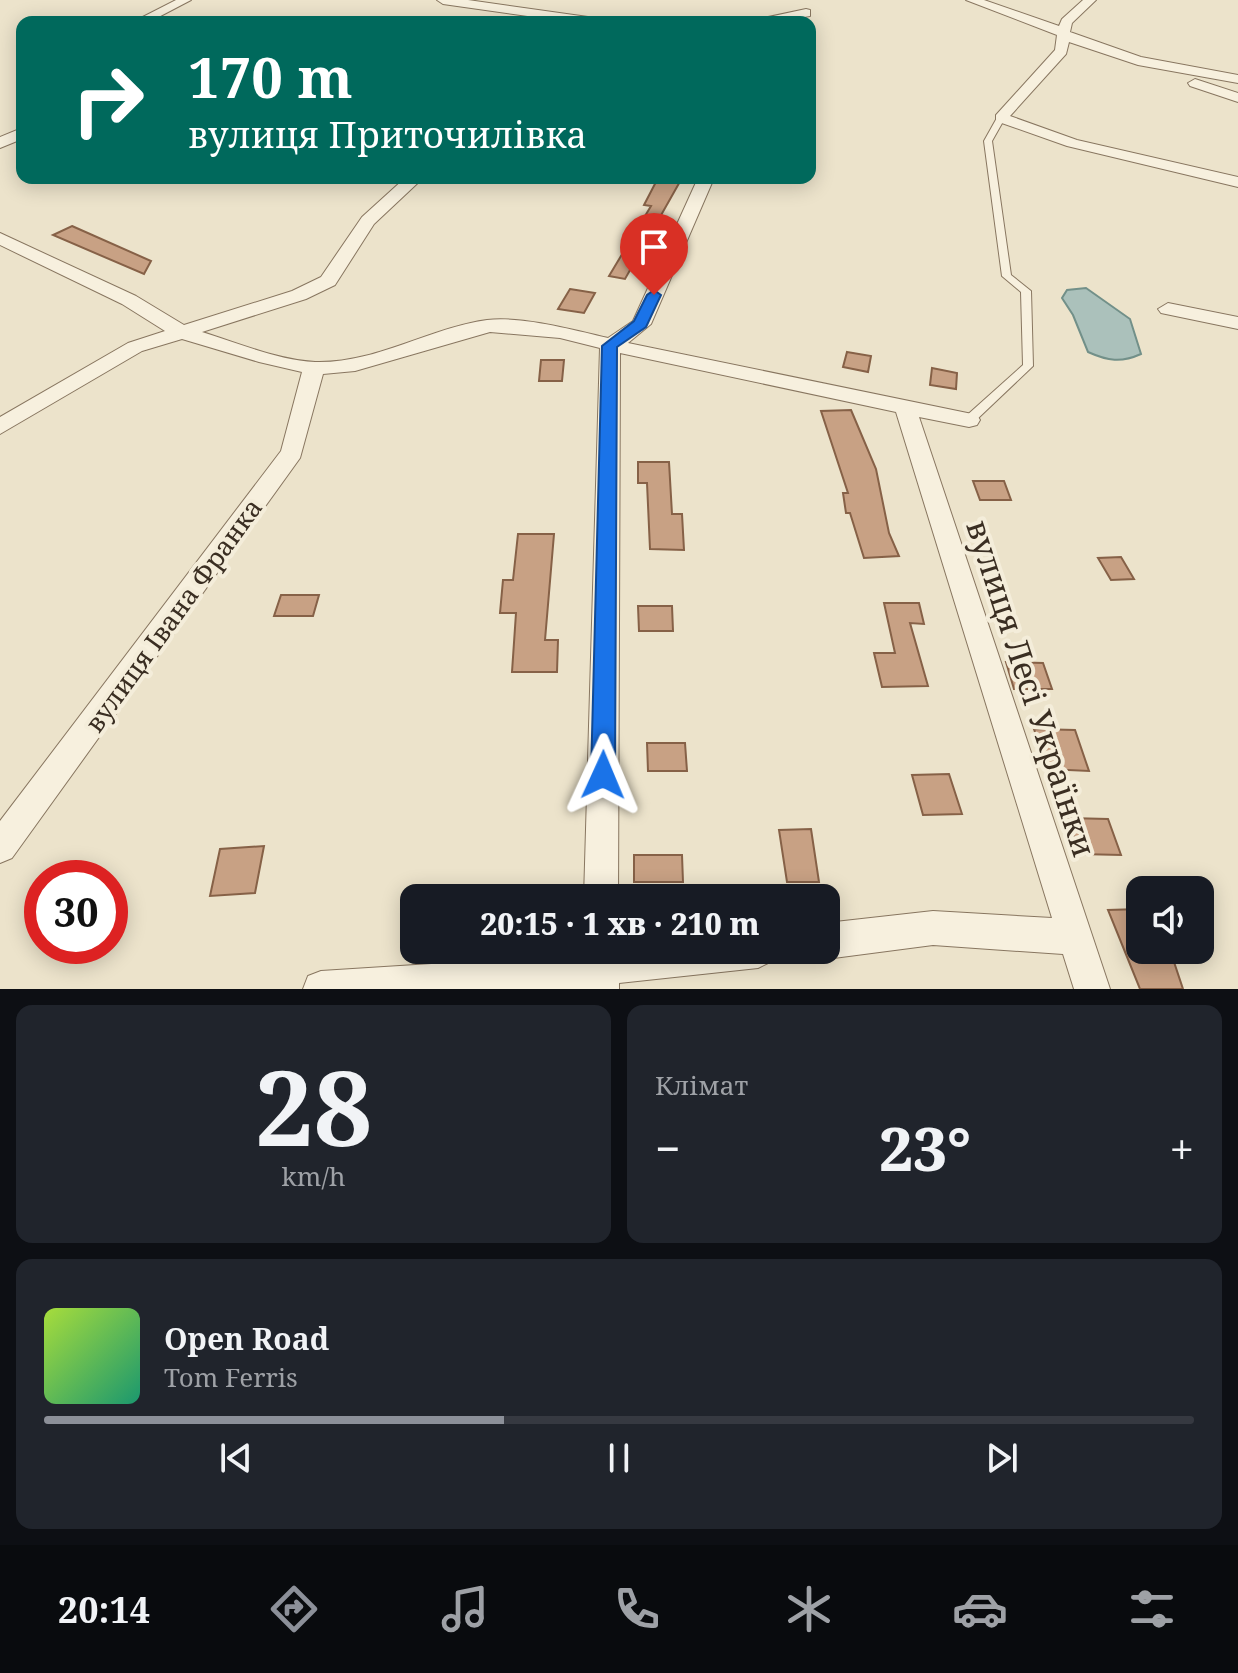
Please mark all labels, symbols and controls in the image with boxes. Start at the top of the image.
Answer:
text: 170 m [188,38,353,114]
icon: right [56,48,160,152]
text: вулиця Приточилівка [188,110,587,159]
pin [620,213,688,295]
icon: arrive [632,225,676,269]
street label: вулиця Івана Франка [76,491,270,739]
street label: вулиця Лесі Українки [957,514,1107,862]
position arrow [561,733,645,817]
speed limit sign: 30 [24,860,128,964]
map controls [1126,876,1214,964]
button: sound [1126,876,1214,964]
text: 20:15 · 1 хв · 210 m [480,903,760,944]
text: 28 [255,1035,372,1176]
text: Клімат [655,1067,748,1103]
text: 23° [879,1107,971,1189]
text: − [655,1118,680,1178]
text: + [1169,1118,1194,1178]
text: km/h [282,1158,345,1194]
text: Open Road [164,1318,329,1359]
text: Tom Ferris [164,1359,298,1395]
icon: previous [214,1436,258,1480]
icon: pause [597,1436,641,1480]
icon: next [980,1436,1024,1480]
icon: directions [266,1581,322,1637]
icon: music [437,1581,493,1637]
icon: phone [609,1581,665,1637]
icon: climate [781,1581,837,1637]
icon: car [952,1581,1008,1637]
icon: filters [1124,1581,1180,1637]
text: 20:14 [58,1585,150,1634]

